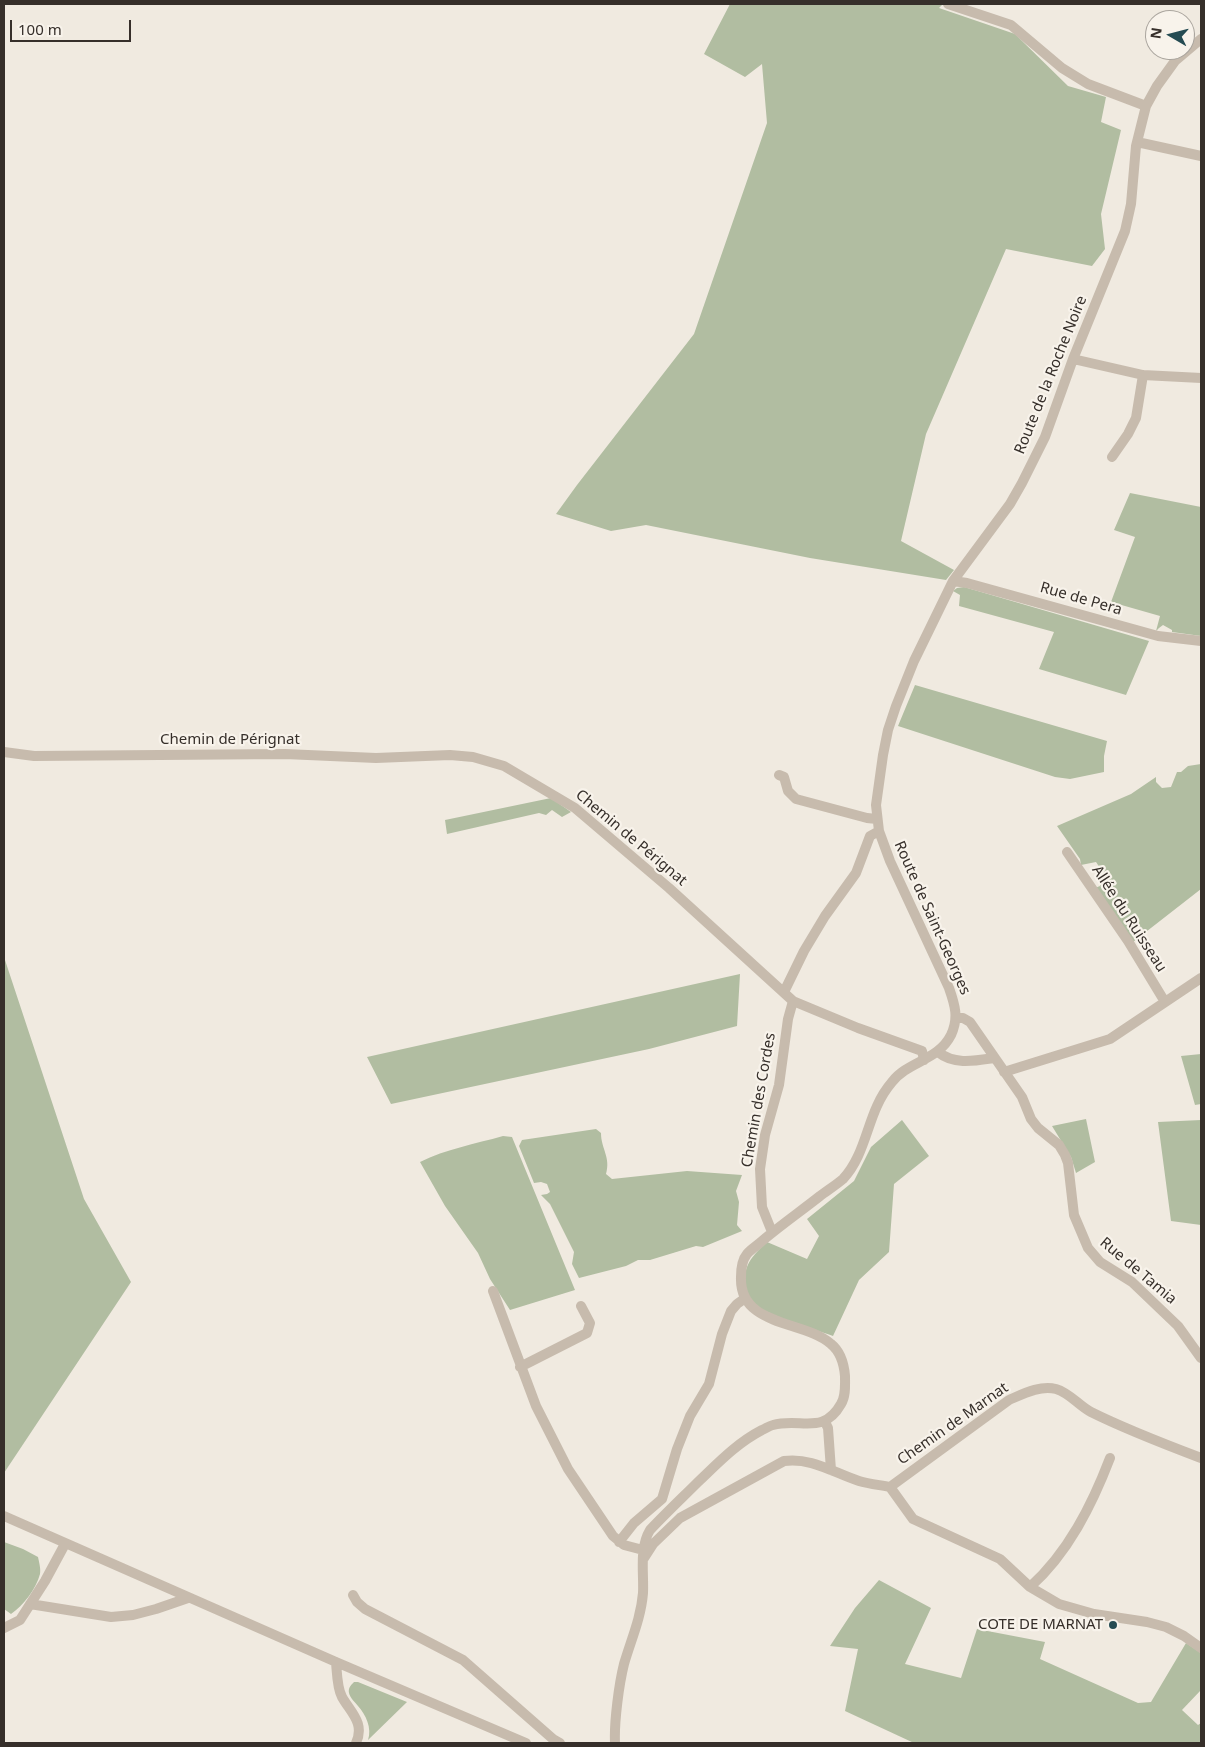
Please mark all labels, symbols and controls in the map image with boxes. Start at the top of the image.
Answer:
scale bar [12,10,134,42]
north arrow [1145,10,1195,60]
text: 100 m [18,19,62,39]
text: N [1145,26,1166,40]
street label: Route de la Roche Noire [1011,293,1091,457]
street label: Rue de Pera [1038,579,1124,619]
street label: Chemin de Pérignat [160,731,300,749]
street label: Chemin de Pérignat [572,786,690,890]
street label: Route de Saint-Georges [890,838,974,998]
street label: Allée du Ruisseau [1088,862,1170,976]
street label: Chemin des Cordes [738,1031,780,1169]
street label: Rue de Tamia [1096,1234,1180,1308]
street label: Chemin de Marnat [894,1379,1012,1469]
place label: COTE DE MARNAT [978,1616,1103,1634]
marker: COTE DE MARNAT [1107,1619,1119,1631]

